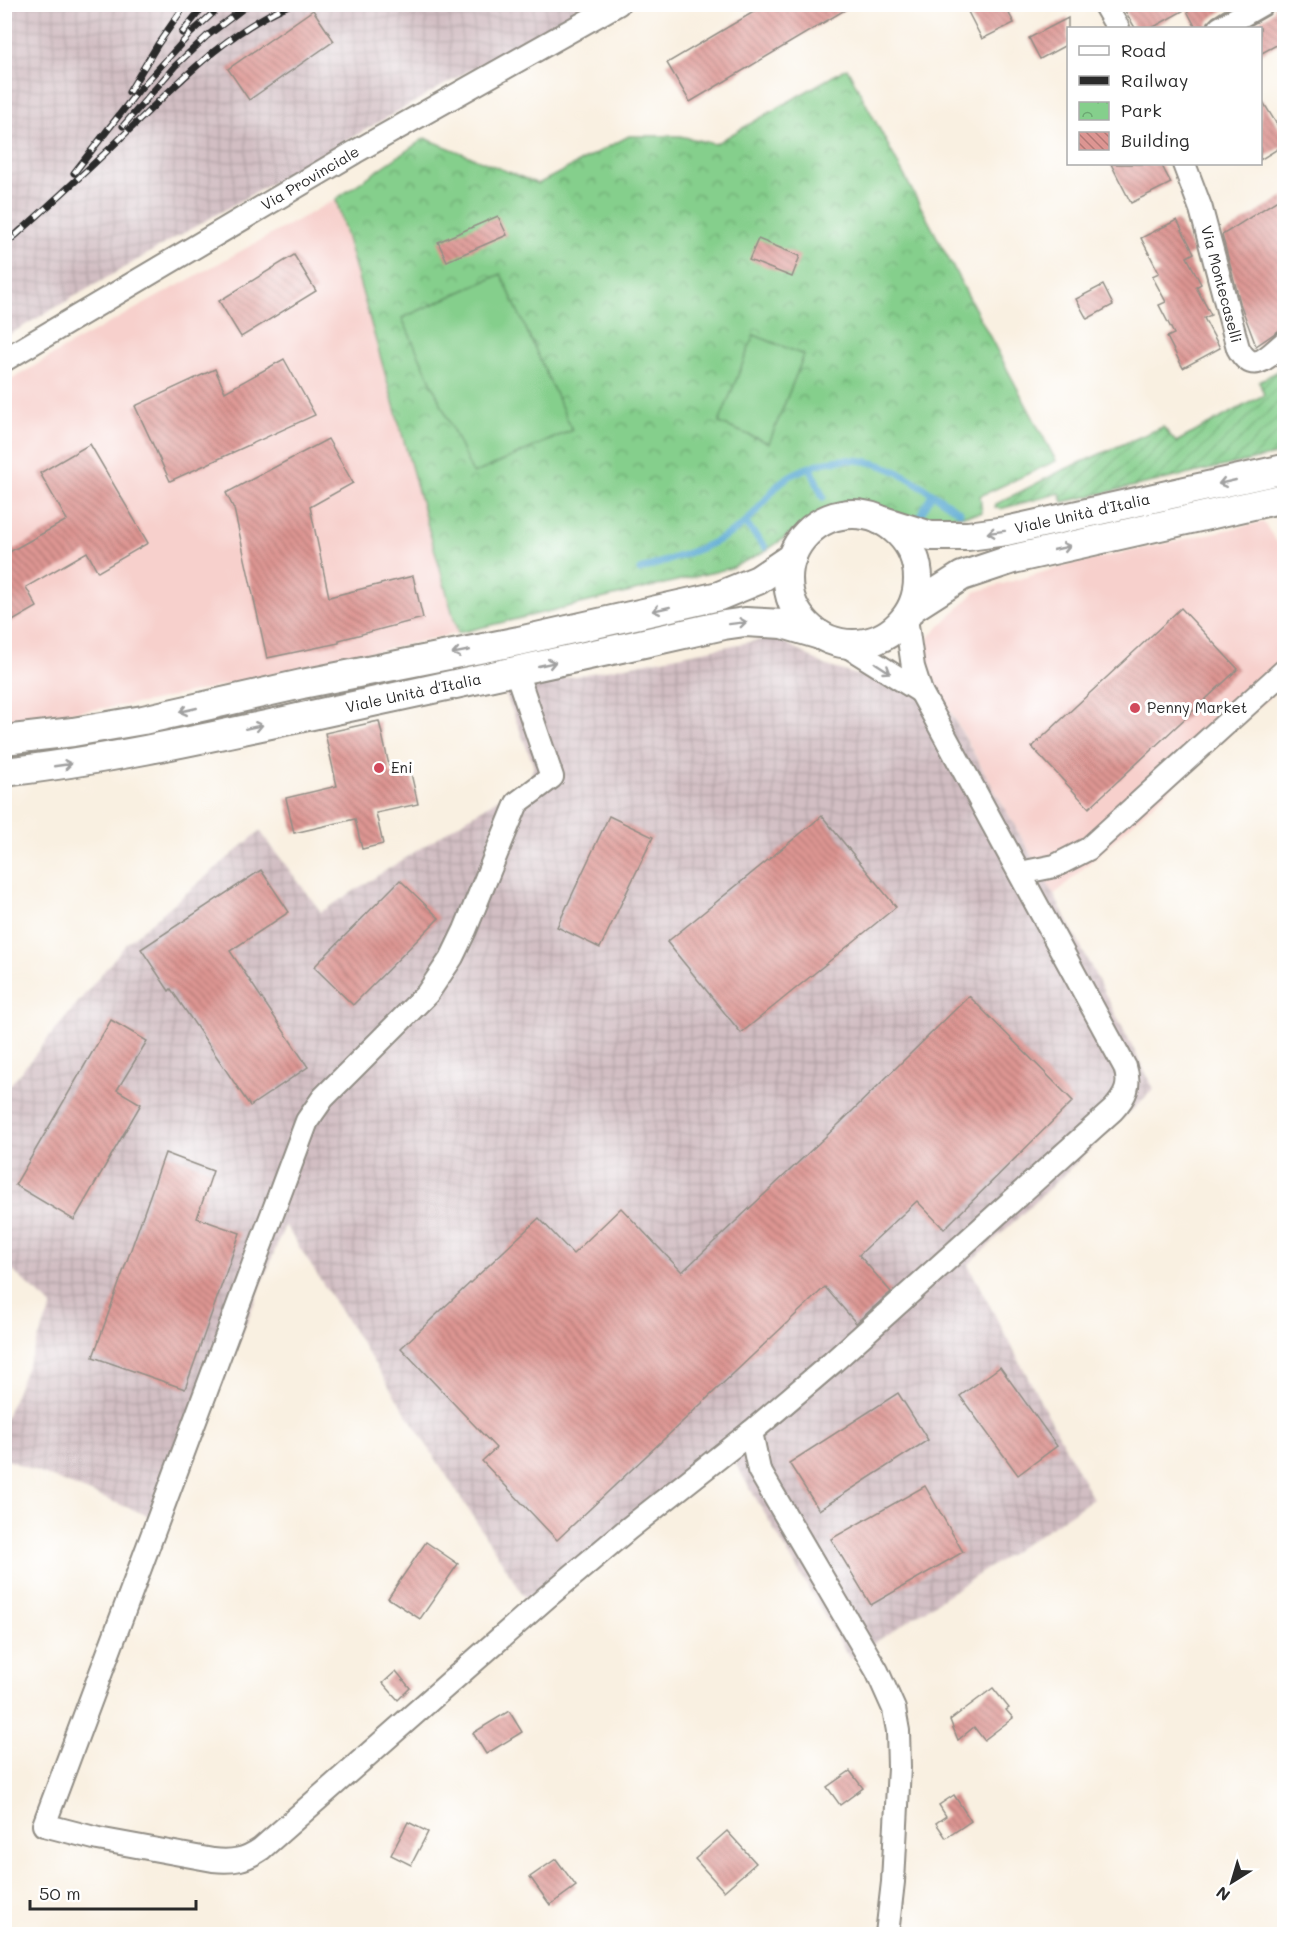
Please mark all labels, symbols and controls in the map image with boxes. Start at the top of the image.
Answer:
legend [1067,27,1262,165]
text: Road [1121,38,1166,62]
text: Railway [1121,68,1188,92]
text: Park [1121,98,1162,122]
text: Building [1121,128,1189,152]
street label: Via Provinciale [257,141,362,214]
street label: Via Montecaselli [1197,223,1247,345]
one-way arrow [1218,477,1238,488]
street label: Viale Unità d'Italia [1012,488,1152,538]
one-way arrow [986,527,1006,538]
one-way arrow [1052,541,1071,553]
one-way arrow [652,603,671,615]
one-way arrow [727,618,747,629]
one-way arrow [452,647,471,658]
one-way arrow [537,658,556,670]
one-way arrow [874,662,890,674]
street label: Viale Unità d'Italia [344,668,483,717]
place label: Penny Market [1147,697,1247,717]
marker: Penny Market [1128,701,1142,715]
one-way arrow [179,704,198,716]
one-way arrow [244,721,263,733]
place label: Eni [391,757,413,777]
one-way arrow [52,759,72,770]
marker: Eni [372,761,386,775]
north arrow [1202,1852,1262,1912]
scale bar [30,1873,196,1911]
text: 50 m [39,1881,81,1905]
text: N [1211,1882,1234,1906]

